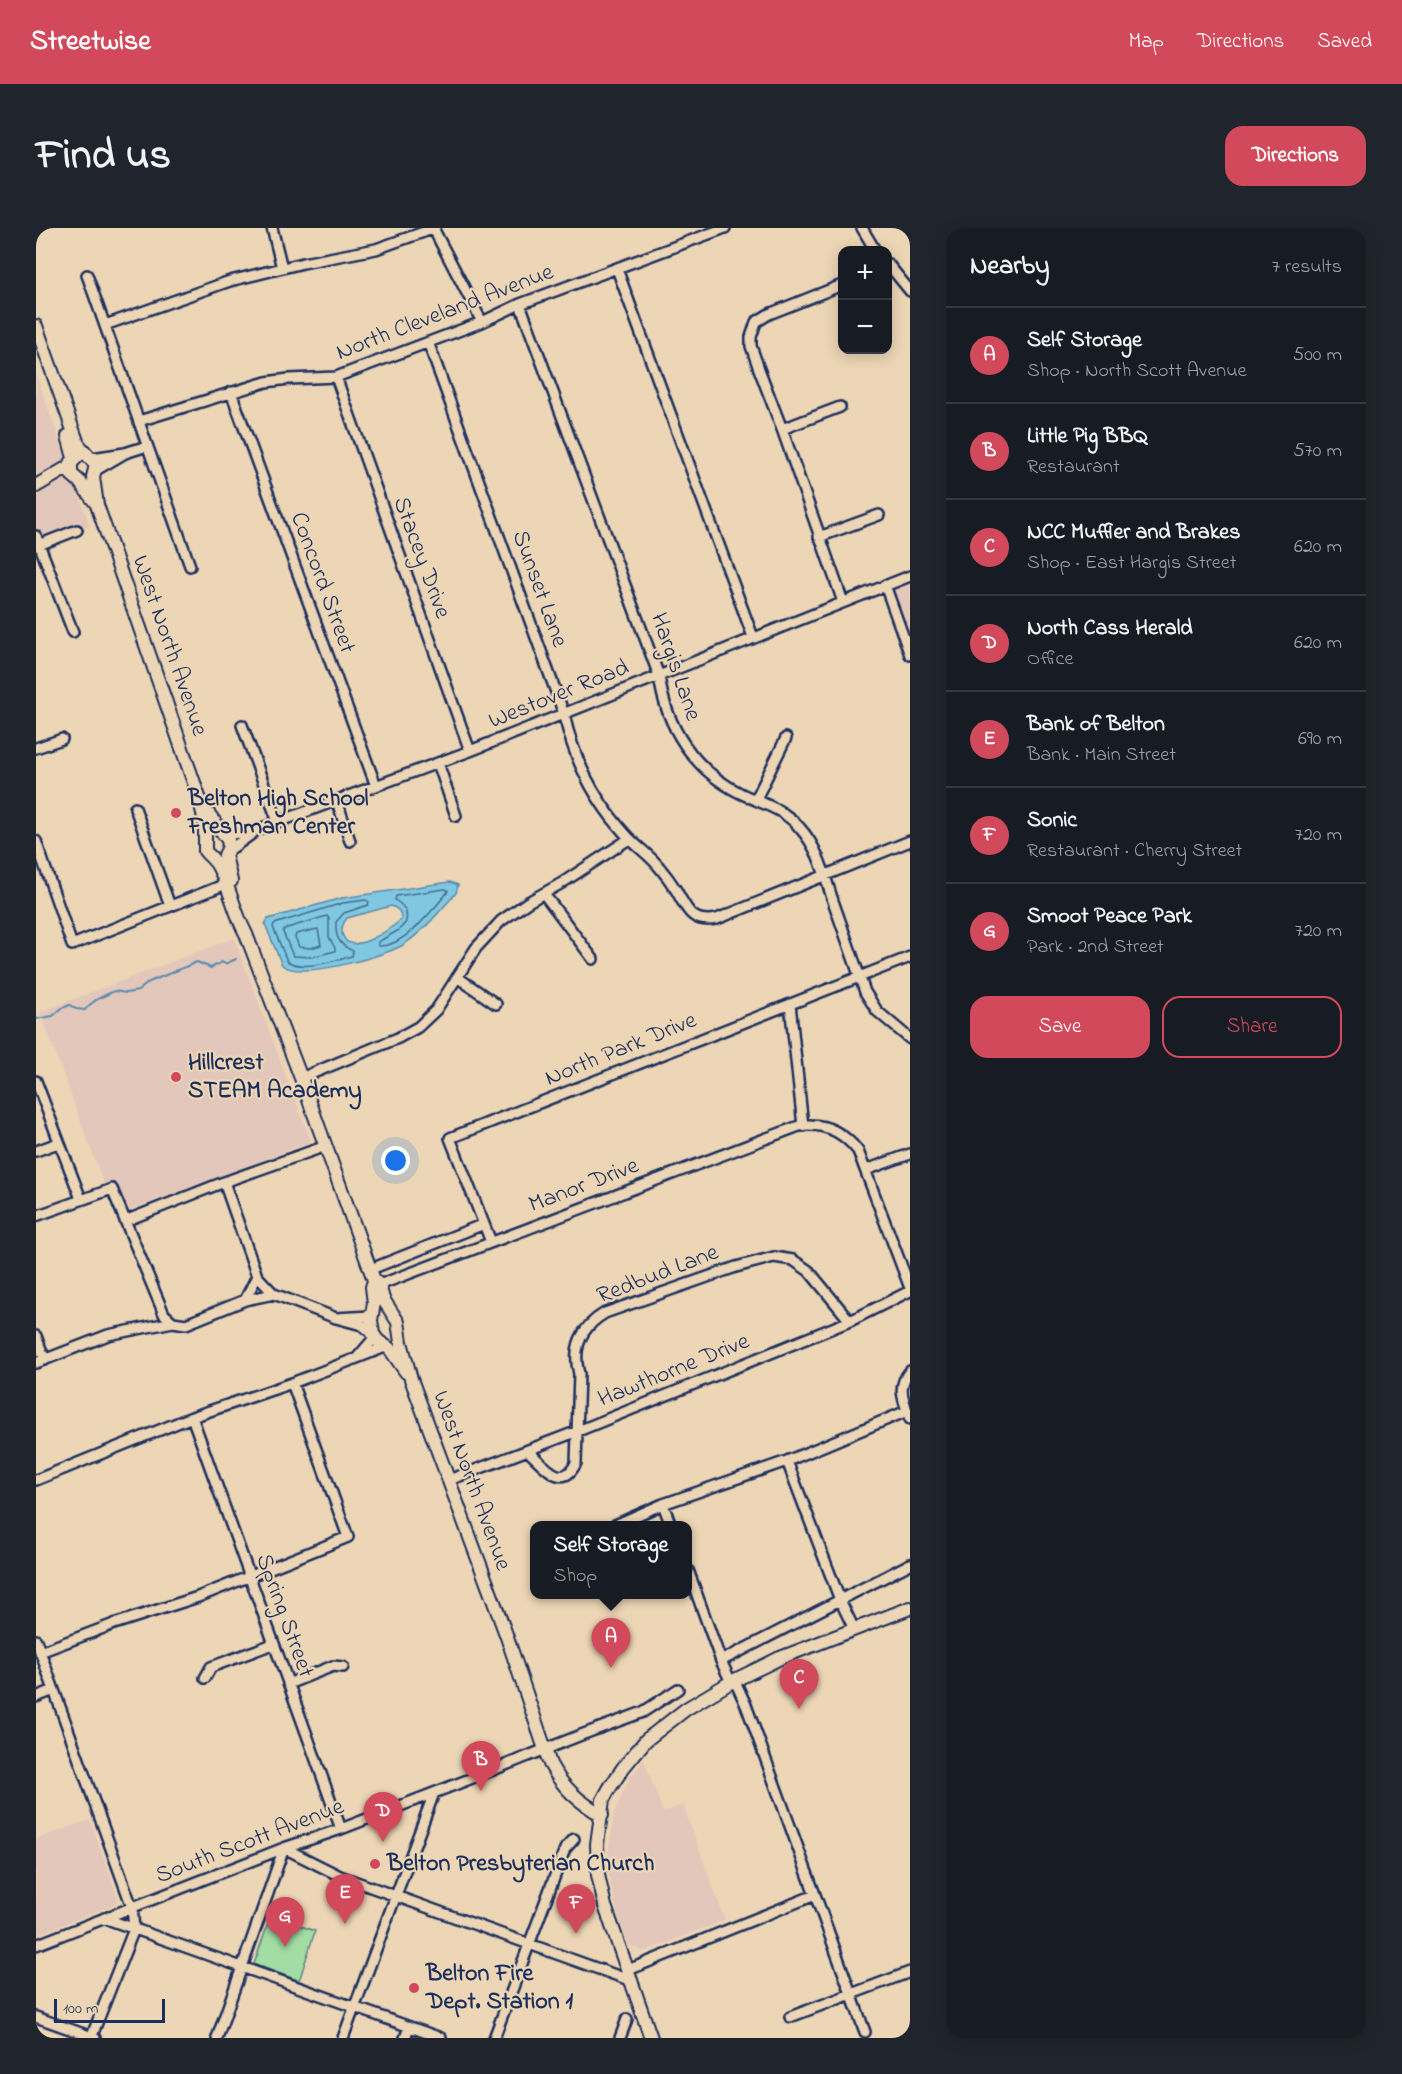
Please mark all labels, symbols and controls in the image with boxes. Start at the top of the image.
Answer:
text: Streetwise [30,22,151,63]
text: Map [1128,27,1164,57]
text: Directions [1197,27,1284,57]
text: Saved [1317,27,1372,57]
text: Find us [36,126,171,187]
button: Directions [1225,126,1366,186]
map controls [838,246,892,354]
button: + [838,246,892,300]
text: Nearby [970,248,1049,286]
text: 7 results [1272,253,1342,282]
street label: North Cleveland Avenue [331,255,559,371]
button: − [838,300,892,354]
text: Self Storage [1027,325,1142,357]
text: A [983,341,996,370]
text: 500 m [1293,341,1342,370]
text: Shop · North Scott Avenue [1027,357,1247,386]
text: Little Pig BBQ [1027,421,1147,453]
text: B [983,437,996,466]
text: 570 m [1293,437,1342,466]
text: Restaurant [1027,453,1120,482]
street label: Stacey Drive [382,492,459,624]
street label: Concord Street [280,507,364,659]
text: NCC Muffler and Brakes [1027,517,1240,549]
street label: Sunset Lane [502,526,576,653]
text: C [984,533,995,562]
text: 620 m [1294,533,1342,562]
text: Shop · East Hargis Street [1027,549,1237,578]
street label: West North Avenue [122,551,216,741]
street label: Hargis Lane [640,608,710,726]
text: North Cass Herald [1027,613,1193,645]
text: D [982,629,997,658]
text: 620 m [1294,629,1342,658]
text: Office [1027,645,1073,674]
street label: Westover Road [484,651,635,739]
text: Bank of Belton [1027,709,1165,741]
text: E [983,725,996,754]
text: 690 m [1298,725,1342,754]
text: Bank · Main Street [1027,741,1176,770]
place label: Belton High School Freshman Center [187,782,369,845]
text: Sonic [1027,805,1077,837]
marker: Belton High School Freshman Center [169,806,183,820]
text: F [983,821,996,850]
text: 720 m [1295,821,1342,850]
text: Restaurant · Cherry Street [1027,837,1242,866]
text: Smoot Peace Park [1027,901,1192,933]
text: G [983,917,996,946]
text: 720 m [1295,917,1342,946]
text: Park · 2nd Street [1027,933,1164,962]
button: Save [970,996,1150,1058]
button: Share [1162,996,1342,1058]
street label: North Park Drive [540,1004,702,1096]
place label: Hillcrest STEAM Academy [188,1046,362,1110]
marker: Hillcrest STEAM Academy [169,1070,183,1084]
your location [381,1146,410,1175]
street label: Manor Drive [524,1149,644,1223]
street label: Redbud Lane [592,1236,724,1314]
street label: Hawthorne Drive [593,1325,755,1417]
street label: West North Avenue [422,1386,520,1576]
popup [530,1521,692,1599]
text: Self Storage [554,1530,668,1562]
street label: Spring Street [245,1549,323,1683]
text: Shop [554,1562,597,1591]
pin: A [592,1618,630,1668]
pin: C [780,1660,819,1709]
pin: B [462,1742,500,1791]
street label: South Scott Avenue [151,1790,350,1894]
pin: D [364,1792,402,1842]
place label: Belton Presbyterian Church [386,1847,654,1883]
marker: Belton Presbyterian Church [368,1857,382,1871]
pin: E [326,1874,364,1924]
pin: F [556,1884,596,1934]
pin: G [266,1898,304,1947]
place label: Belton Fire Dept. Station 1 [425,1957,574,2020]
marker: Belton Fire Dept. Station 1 [407,1981,421,1995]
scale bar [54,1996,165,2024]
text: 100 m [63,1997,98,2021]

